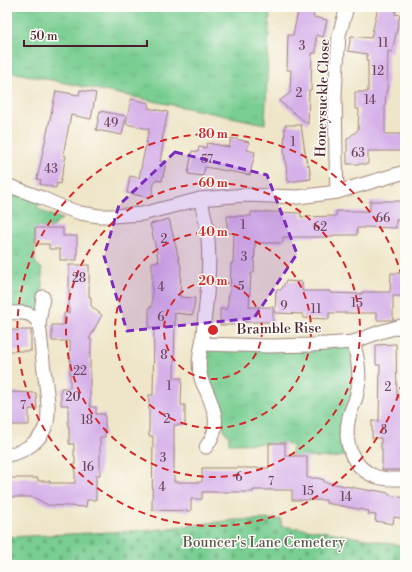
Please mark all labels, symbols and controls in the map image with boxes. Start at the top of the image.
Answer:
scale bar [24,22,147,48]
text: 50 m [30,29,58,44]
house number: 11 [378,36,389,51]
street label: Honeysuckle Close [312,38,334,158]
house number: 3 [299,39,306,54]
house number: 12 [372,64,384,79]
house number: 2 [296,86,303,101]
house number: 14 [364,93,376,108]
house number: 49 [104,116,118,131]
text: 80 m [198,127,228,142]
house number: 1 [290,135,296,150]
house number: 63 [351,146,365,161]
house number: 57 [201,152,213,167]
house number: 43 [44,162,58,177]
text: 60 m [198,176,228,191]
house number: 66 [376,211,390,226]
house number: 1 [240,218,246,233]
house number: 62 [313,220,327,235]
text: 40 m [198,225,228,240]
house number: 2 [161,232,168,247]
house number: 3 [241,250,248,265]
house number: 28 [72,271,86,286]
text: 20 m [198,274,228,289]
house number: 5 [238,279,245,294]
house number: 4 [157,280,165,295]
house number: 15 [351,296,363,311]
house number: 9 [280,299,288,314]
house number: 11 [311,302,322,317]
house number: 6 [157,310,165,325]
street label: Bramble Rise [235,319,322,339]
centre of rings [206,323,220,337]
house number: 8 [160,348,168,363]
house number: 22 [73,364,87,379]
house number: 1 [166,379,172,394]
house number: 2 [385,380,392,395]
house number: 20 [66,390,80,405]
house number: 7 [20,398,26,413]
house number: 2 [164,412,171,427]
house number: 18 [81,413,93,428]
house number: 3 [381,423,388,438]
house number: 3 [160,451,167,466]
house number: 16 [82,460,94,475]
house number: 6 [235,470,243,485]
house number: 7 [268,474,274,489]
house number: 4 [158,480,166,495]
house number: 15 [302,484,314,499]
house number: 14 [340,490,352,505]
park label: Bouncer's Lane Cemetery [182,534,345,552]

